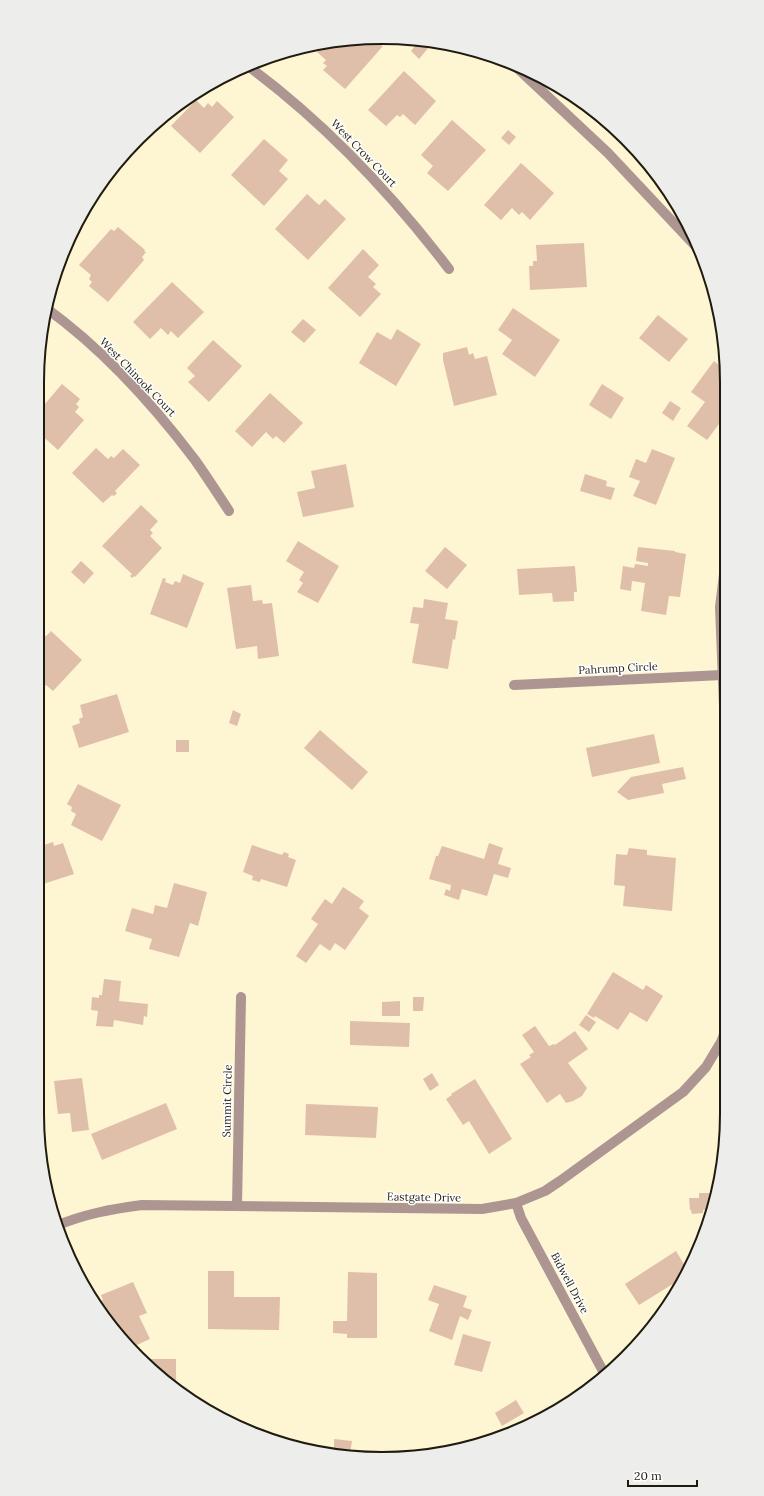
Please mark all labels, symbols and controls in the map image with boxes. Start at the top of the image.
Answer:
street label: West Crow Court [328,116,400,190]
street label: West Chinook Court [97,335,180,420]
street label: Pahrump Circle [578,659,658,677]
street label: Summit Circle [219,1064,235,1138]
street label: Eastgate Drive [387,1189,461,1205]
street label: Bidwell Drive [548,1250,592,1316]
scale bar [628,1462,697,1488]
text: 20 m [634,1468,662,1483]

